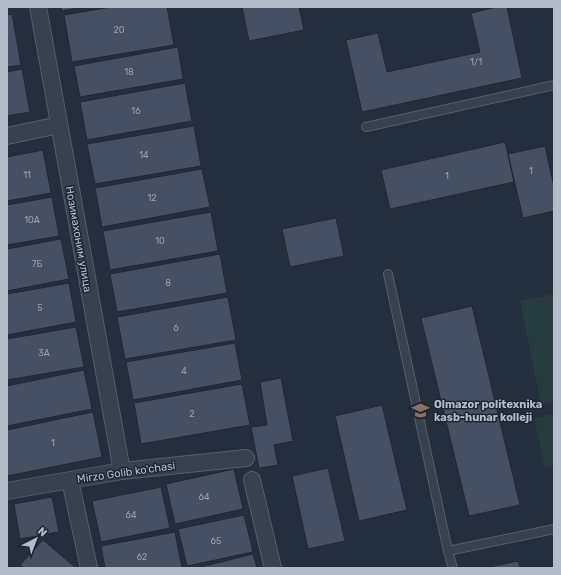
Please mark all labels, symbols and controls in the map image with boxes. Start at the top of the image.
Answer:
house number: 20 [114,25,125,35]
house number: 1/1 [470,57,482,67]
house number: 18 [124,67,134,77]
house number: 16 [131,106,141,116]
house number: 14 [139,150,149,160]
house number: 1 [529,166,533,176]
house number: 11 [23,170,31,180]
house number: 1 [445,171,449,181]
street label: Нозимахоним улица [63,185,94,293]
house number: 12 [147,193,157,203]
house number: 10A [24,215,40,225]
house number: 10 [155,236,165,246]
house number: 7Б [32,259,42,269]
house number: 8 [165,278,171,288]
house number: 5 [37,303,43,313]
house number: 6 [173,323,179,333]
house number: 3A [38,348,50,358]
house number: 4 [181,366,187,376]
place label: Оlmazor politexnika kasb-hunar kolleji [434,398,542,424]
school or university icon: Оlmazor politexnika kasb-hunar kolleji [411,400,431,420]
house number: 2 [189,409,195,419]
house number: 1 [51,438,55,448]
street label: Mirzo Golib ko'chasi [76,459,176,486]
house number: 64 [198,492,210,502]
house number: 64 [125,510,137,520]
north arrow [16,519,56,559]
text: N [35,524,50,539]
house number: 65 [211,536,221,546]
house number: 62 [137,552,147,562]

